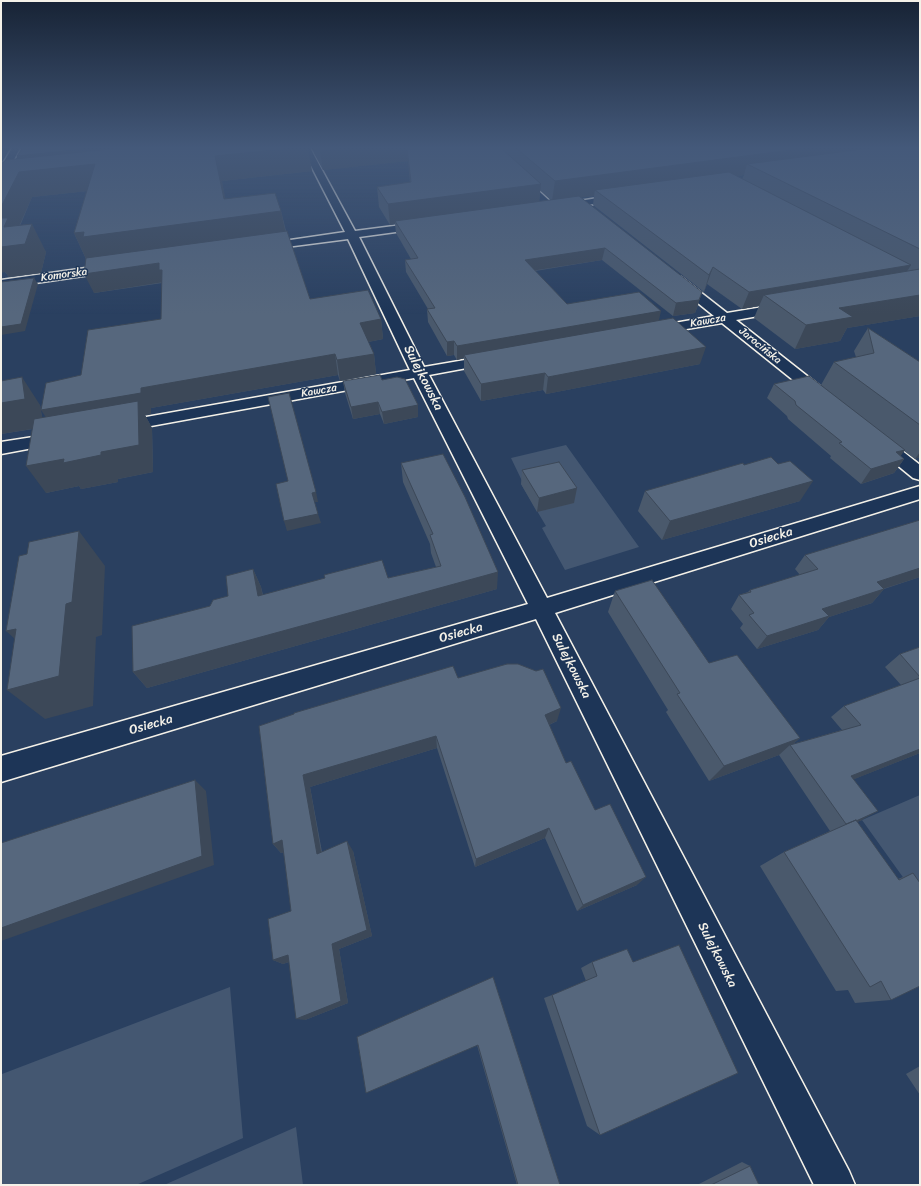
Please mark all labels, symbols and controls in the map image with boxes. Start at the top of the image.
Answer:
street label: Komorska [40,265,88,285]
street label: Kawcza [689,311,727,331]
street label: Jarocińska [736,325,784,367]
street label: Sulejkowska [400,343,446,413]
street label: Kawcza [300,381,338,401]
street label: Osiecka [747,524,795,552]
street label: Osiecka [437,619,485,647]
street label: Sulejkowska [548,631,594,701]
street label: Osiecka [127,711,175,739]
street label: Sulejkowska [694,920,740,990]

